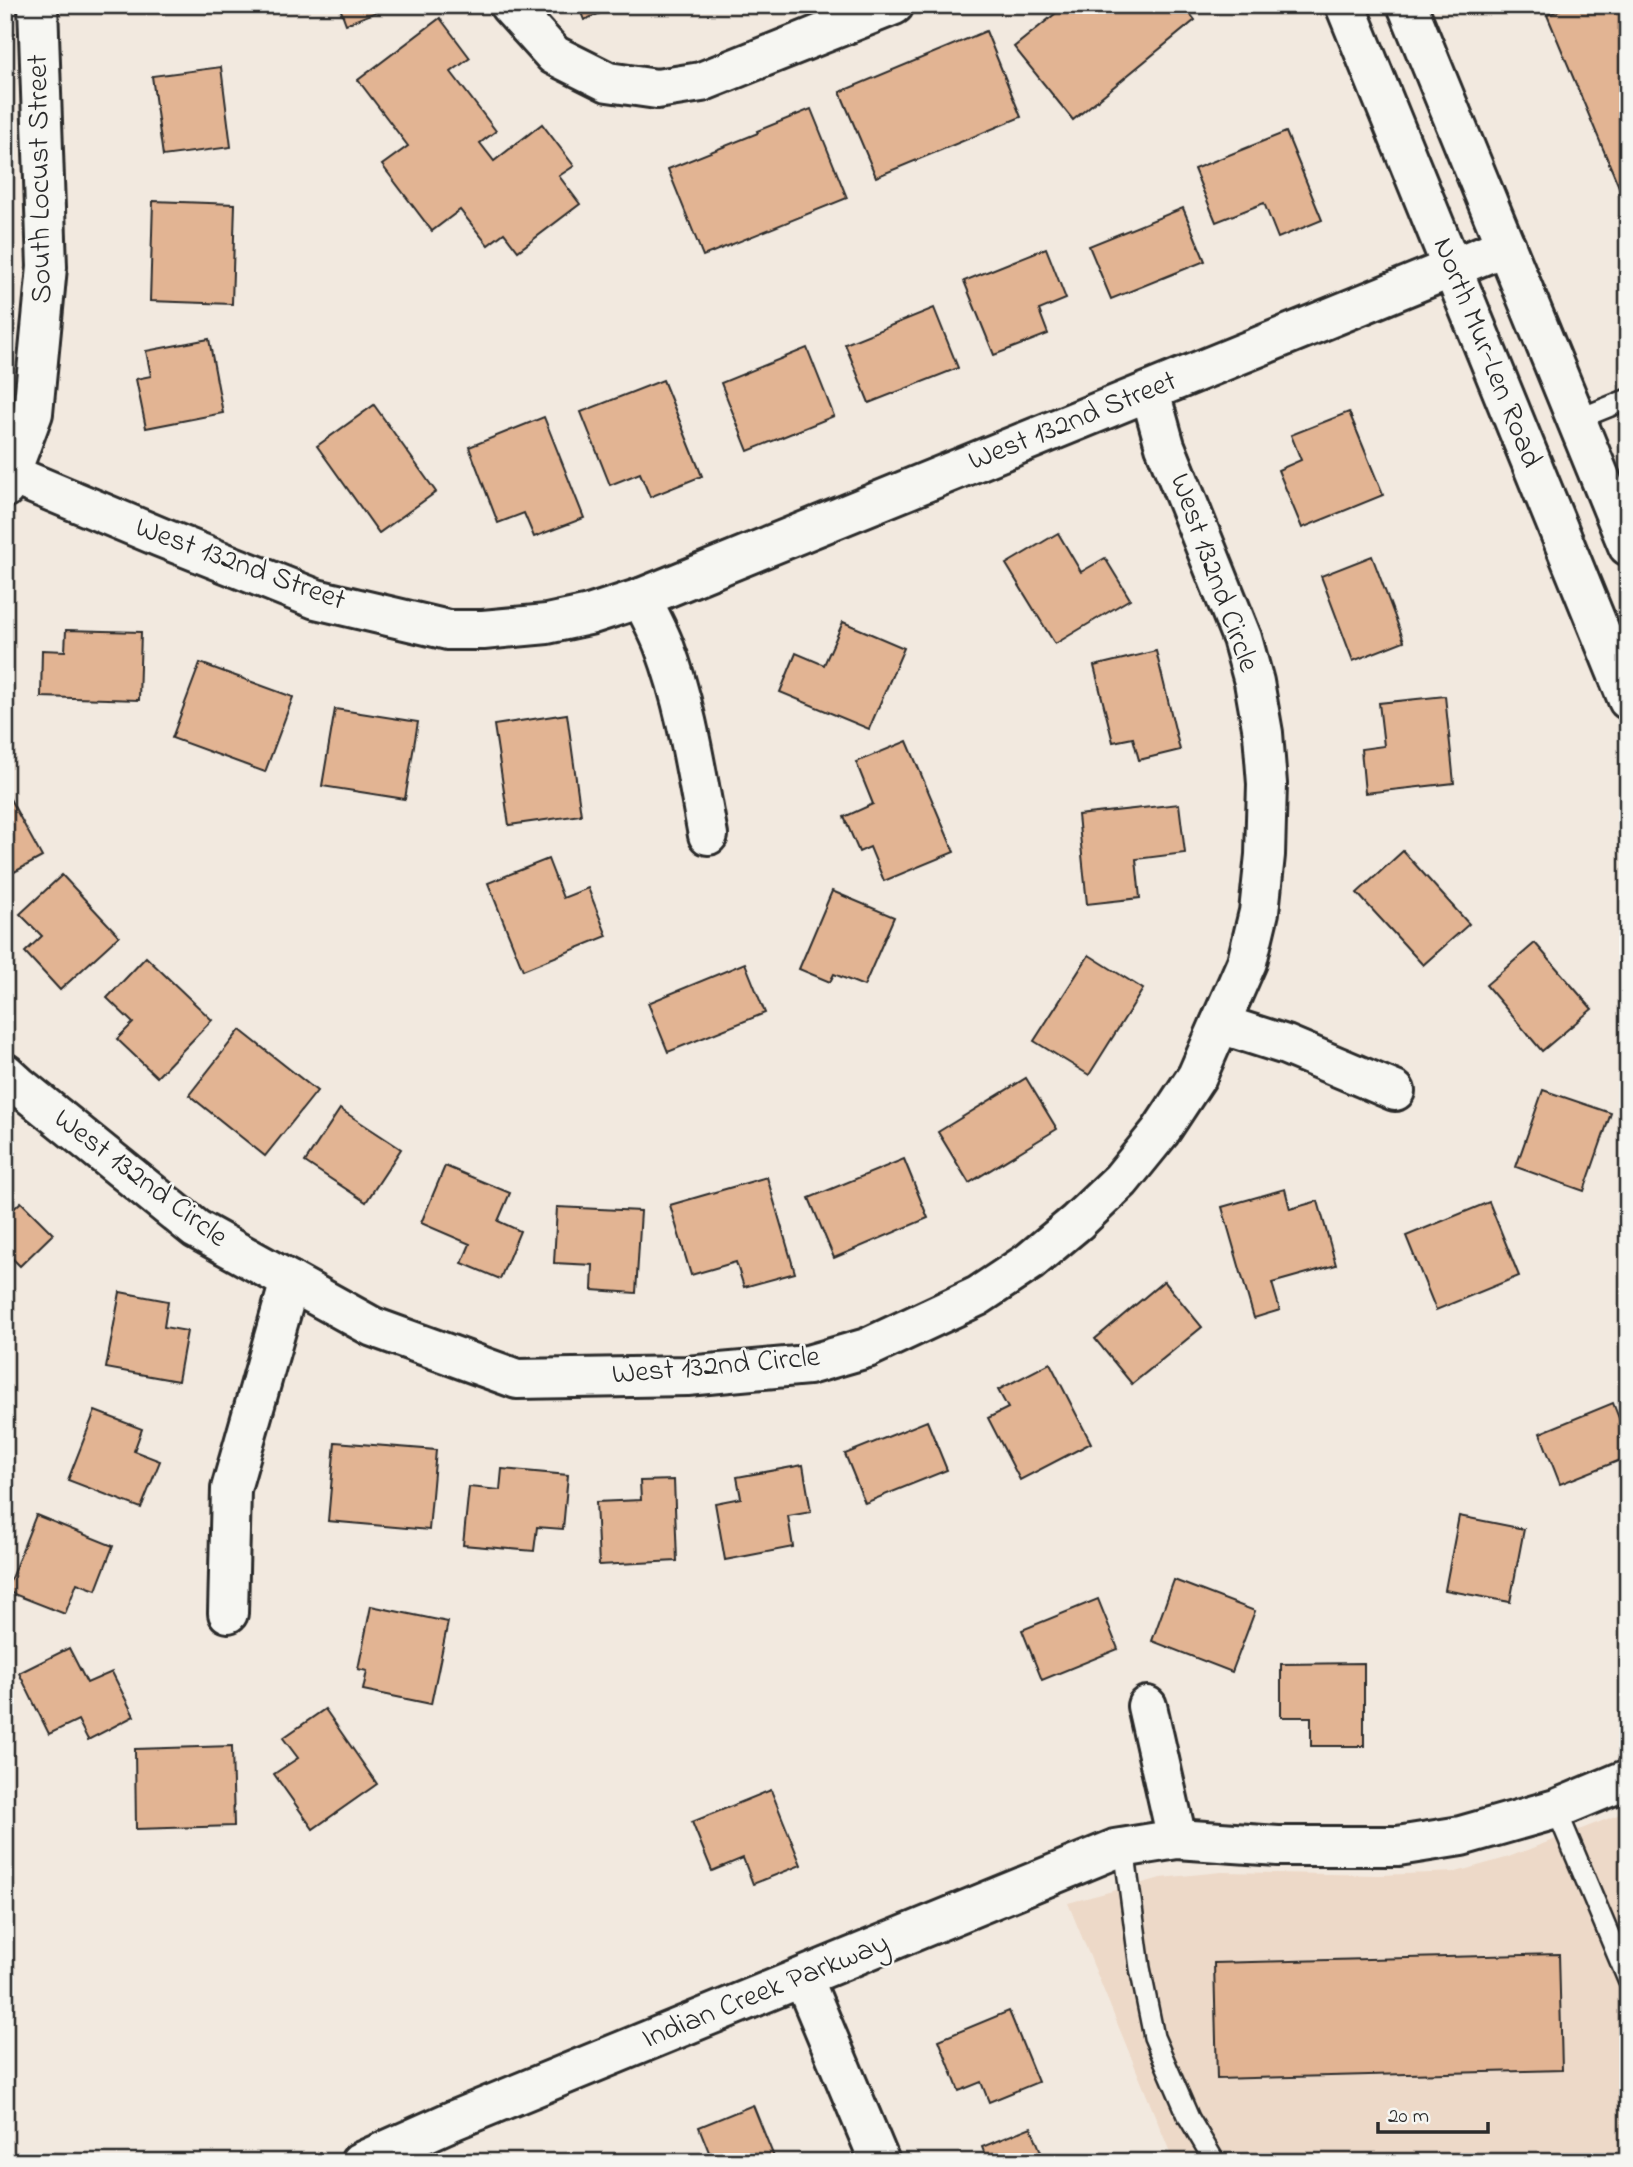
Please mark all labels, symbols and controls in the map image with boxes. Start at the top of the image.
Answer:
street label: South Locust Street [17,54,65,304]
street label: North Mur-Len Road [1420,231,1552,475]
street label: West 132nd Street [962,360,1184,484]
street label: West 132nd Circle [1157,468,1270,679]
street label: West 132nd Street [129,507,351,623]
street label: West 132nd Circle [44,1099,237,1260]
street label: West 132nd Circle [610,1336,822,1398]
street label: Indian Creek Parkway [636,1922,896,2062]
scale bar [1378,2090,1488,2134]
text: 20 m [1388,2102,1429,2132]

